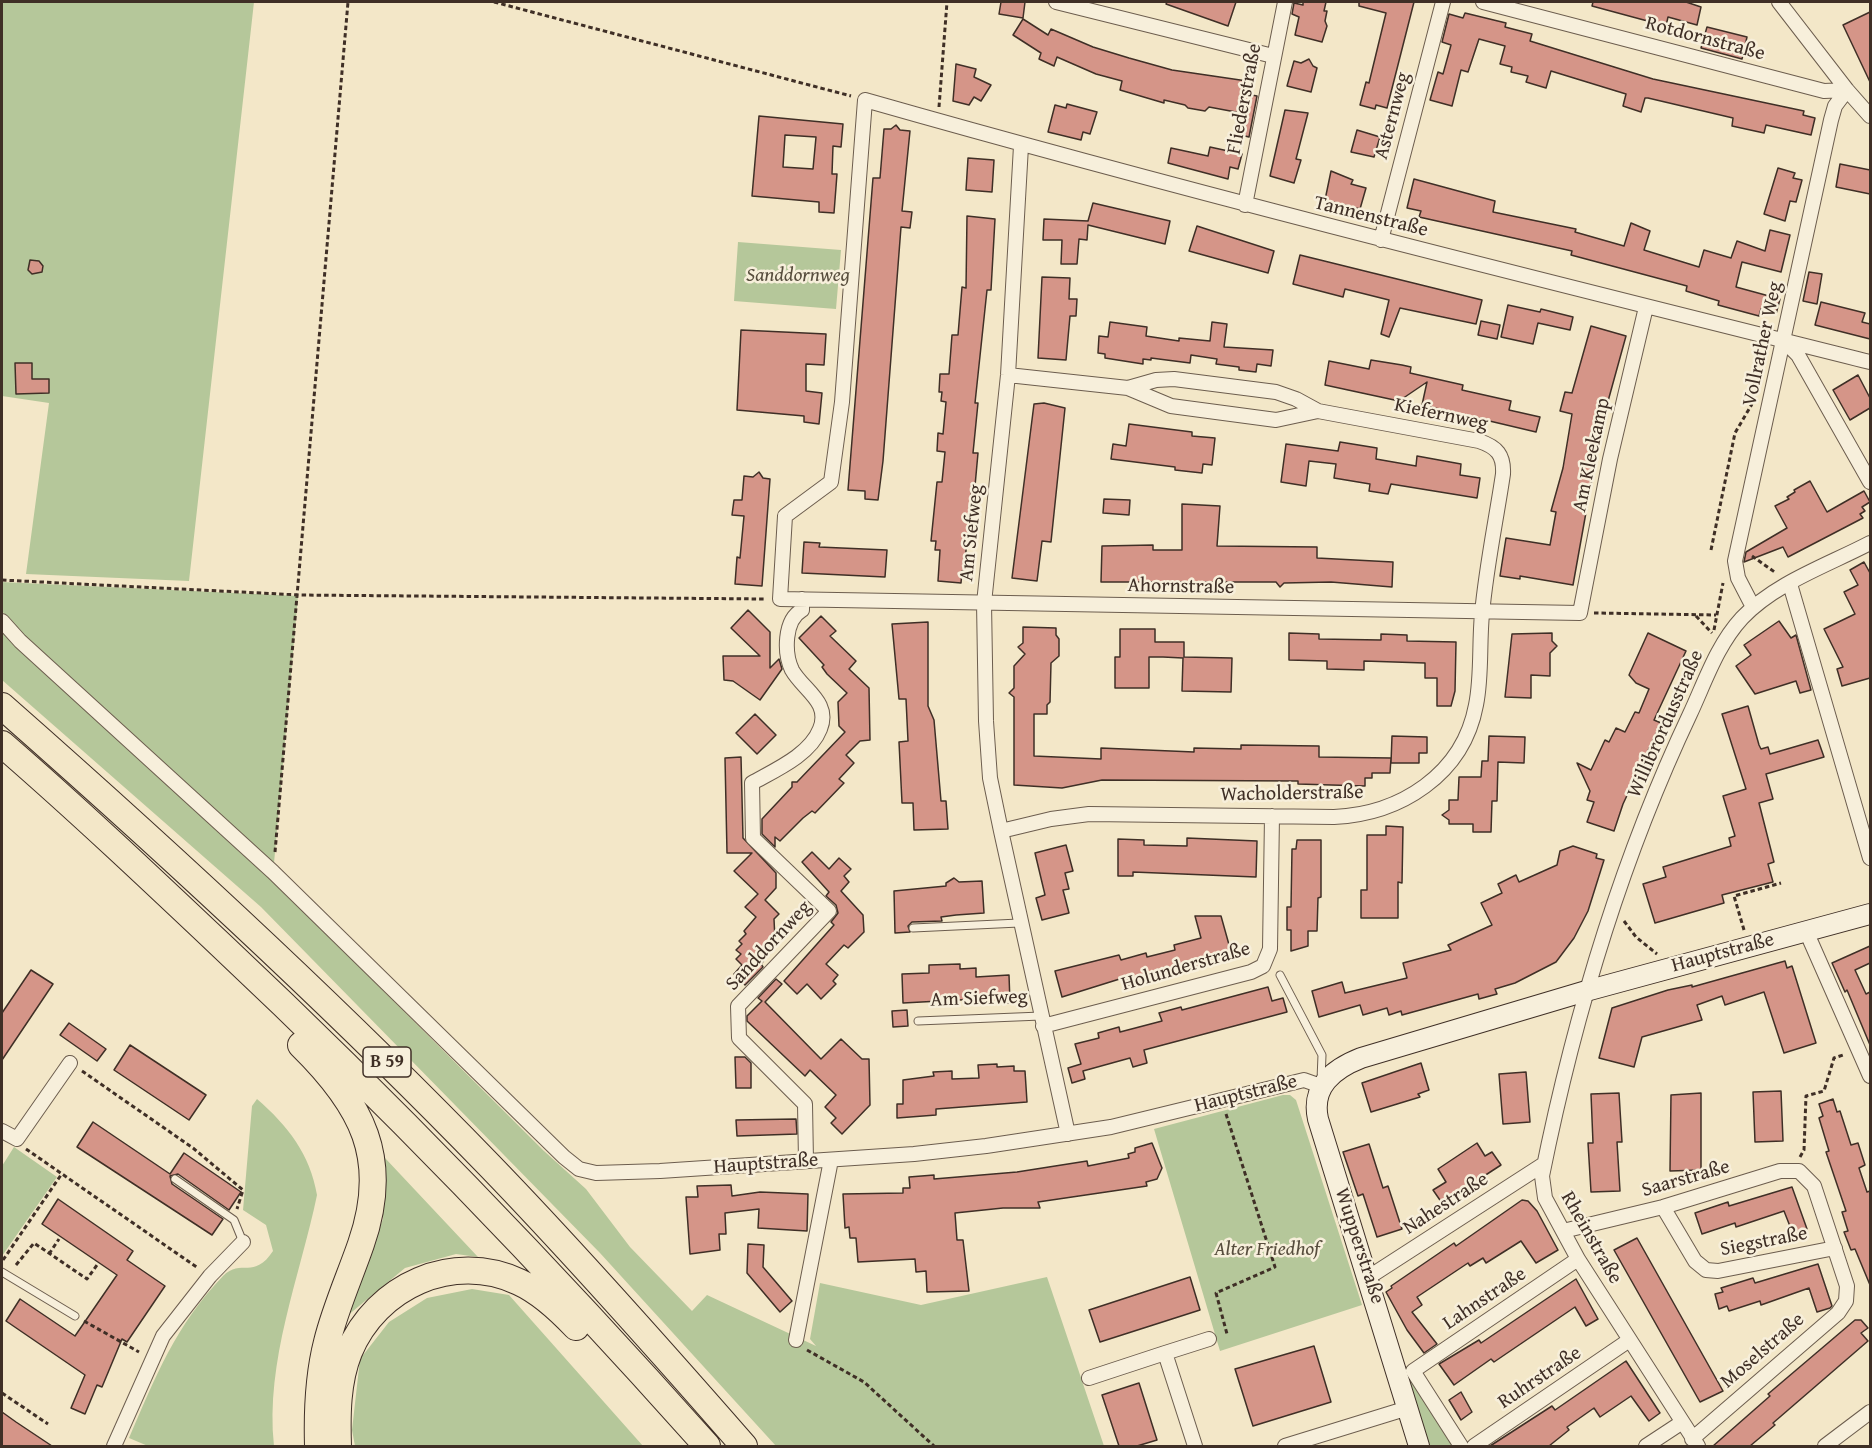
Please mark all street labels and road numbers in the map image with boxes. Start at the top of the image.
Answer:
street label: Rotdornstraße [1643,12,1767,66]
street label: Fliederstraße [1223,42,1267,156]
street label: Asternweg [1370,70,1416,162]
street label: Tannenstraße [1312,191,1430,243]
street label: Vollrather Weg [1738,280,1788,408]
street label: Kiefernweg [1392,393,1490,437]
street label: Am Kleekamp [1568,396,1616,514]
street label: Am Siefweg [955,483,989,583]
street label: Ahornstraße [1127,574,1235,600]
street label: Willibrordusstraße [1623,646,1709,802]
street label: Wacholderstraße [1220,781,1364,807]
street label: Sanddornweg [721,896,817,996]
street label: Hauptstraße [1669,928,1777,978]
street label: Holunderstraße [1119,937,1253,997]
street label: Am Siefweg [930,985,1028,1013]
road number: B 59 [363,1047,411,1077]
street label: Hauptstraße [1192,1070,1300,1118]
street label: Hauptstraße [713,1148,819,1180]
street label: Saarstraße [1639,1155,1733,1203]
street label: Nahestraße [1399,1168,1493,1240]
street label: Wupperstraße [1329,1185,1389,1307]
street label: Rheinstraße [1555,1188,1627,1288]
street label: Siegstraße [1718,1222,1810,1262]
street label: Lahnstraße [1439,1262,1531,1336]
street label: Moselstraße [1716,1308,1810,1394]
street label: Ruhrstraße [1494,1341,1586,1415]

